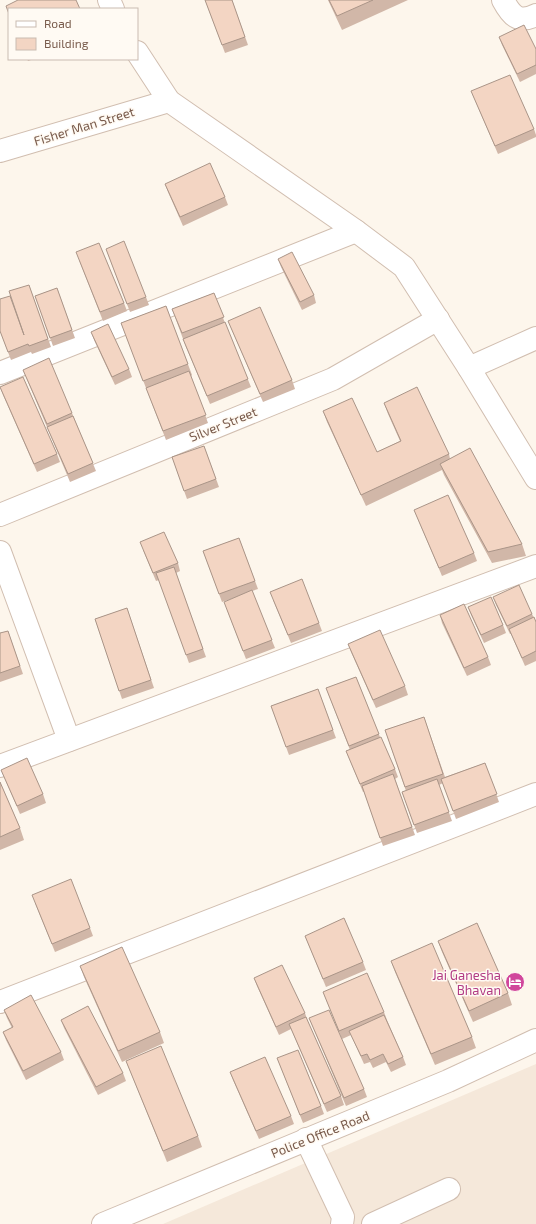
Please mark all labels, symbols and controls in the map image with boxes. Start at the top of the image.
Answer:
legend [8,8,138,60]
text: Road [44,16,72,30]
text: Building [44,36,89,50]
street label: Fisher Man Street [32,103,136,149]
street label: Silver Street [187,403,259,445]
place label: Jai Ganesha Bhavan [432,967,501,998]
hotel icon: Jai Ganesha Bhavan [504,971,526,993]
street label: Police Office Road [268,1107,372,1161]

